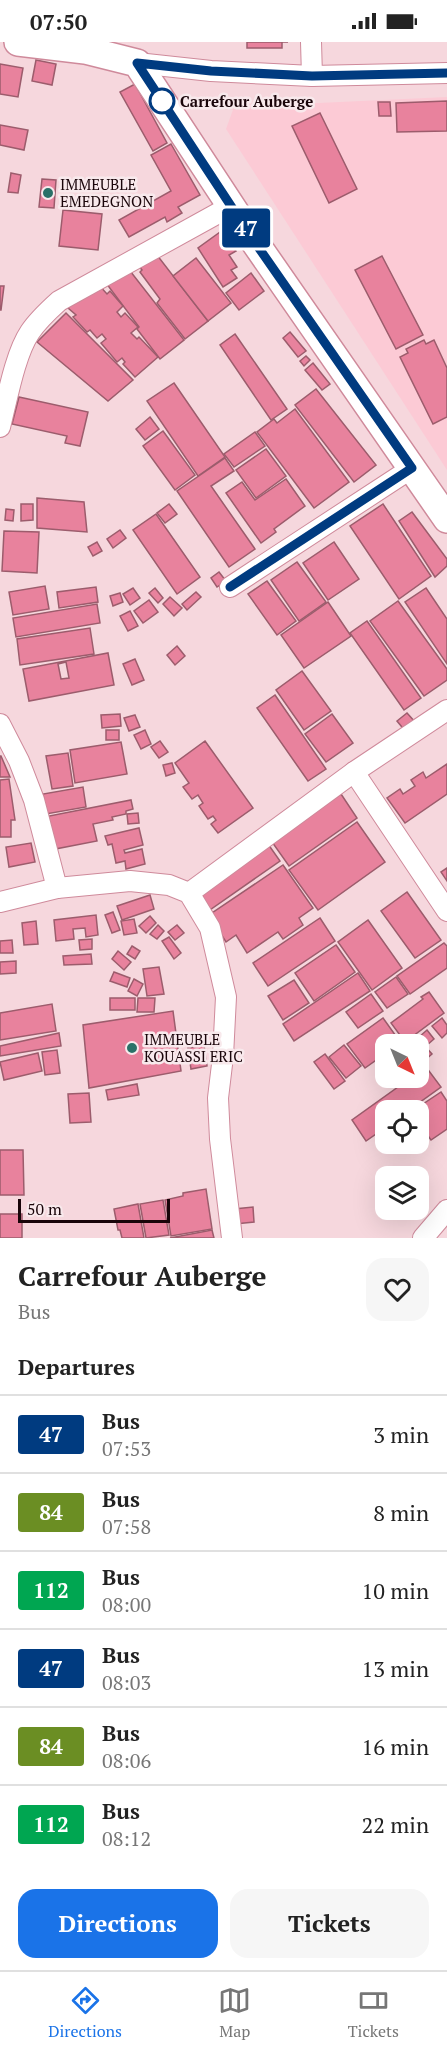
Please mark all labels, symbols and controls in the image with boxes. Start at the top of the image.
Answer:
text: 07:50 [30,7,87,36]
marker: Carrefour Auberge [149,88,175,114]
place label: Carrefour Auberge [180,91,313,111]
place label: IMMEUBLE EMEDEGNON [60,174,153,211]
marker: IMMEUBLE EMEDEGNON [41,186,55,200]
line badge: 47 [219,208,273,248]
text: 47 [234,214,258,242]
place label: IMMEUBLE KOUASSI ERIC [144,1029,243,1066]
north arrow [375,1034,429,1088]
map controls [375,1034,429,1220]
marker: IMMEUBLE KOUASSI ERIC [125,1041,139,1055]
button: locate [375,1100,429,1154]
button: layers [375,1166,429,1220]
scale bar [18,1196,170,1224]
text: 50 m [27,1198,62,1220]
text: Carrefour Auberge [18,1257,267,1294]
button: heart [366,1258,429,1321]
text: Bus [18,1298,50,1325]
text: Departures [18,1352,135,1381]
text: Bus [102,1406,140,1435]
text: 47 [39,1420,63,1448]
text: 3 min [373,1420,429,1449]
text: 07:53 [102,1435,151,1462]
text: Bus [102,1484,140,1513]
text: 84 [39,1498,63,1526]
text: 8 min [373,1498,429,1527]
text: 07:58 [102,1513,151,1540]
text: Bus [102,1562,140,1591]
text: 112 [33,1576,69,1604]
text: 10 min [362,1576,429,1605]
text: 08:00 [102,1591,151,1618]
text: Bus [102,1640,140,1669]
text: 47 [39,1654,63,1682]
text: 13 min [362,1654,429,1683]
text: 08:03 [102,1669,151,1696]
text: Bus [102,1718,140,1747]
text: 84 [39,1732,63,1760]
text: 16 min [362,1732,429,1761]
text: 08:06 [102,1747,151,1774]
text: Bus [102,1796,140,1825]
text: 112 [33,1810,69,1838]
text: 22 min [362,1810,429,1839]
text: 08:12 [102,1825,151,1852]
button: Directions [18,1889,218,1958]
button: Tickets [230,1889,429,1958]
tab: Directions [48,1984,122,2042]
tab: Map [218,1984,251,2042]
tab: Tickets [348,1984,399,2042]

